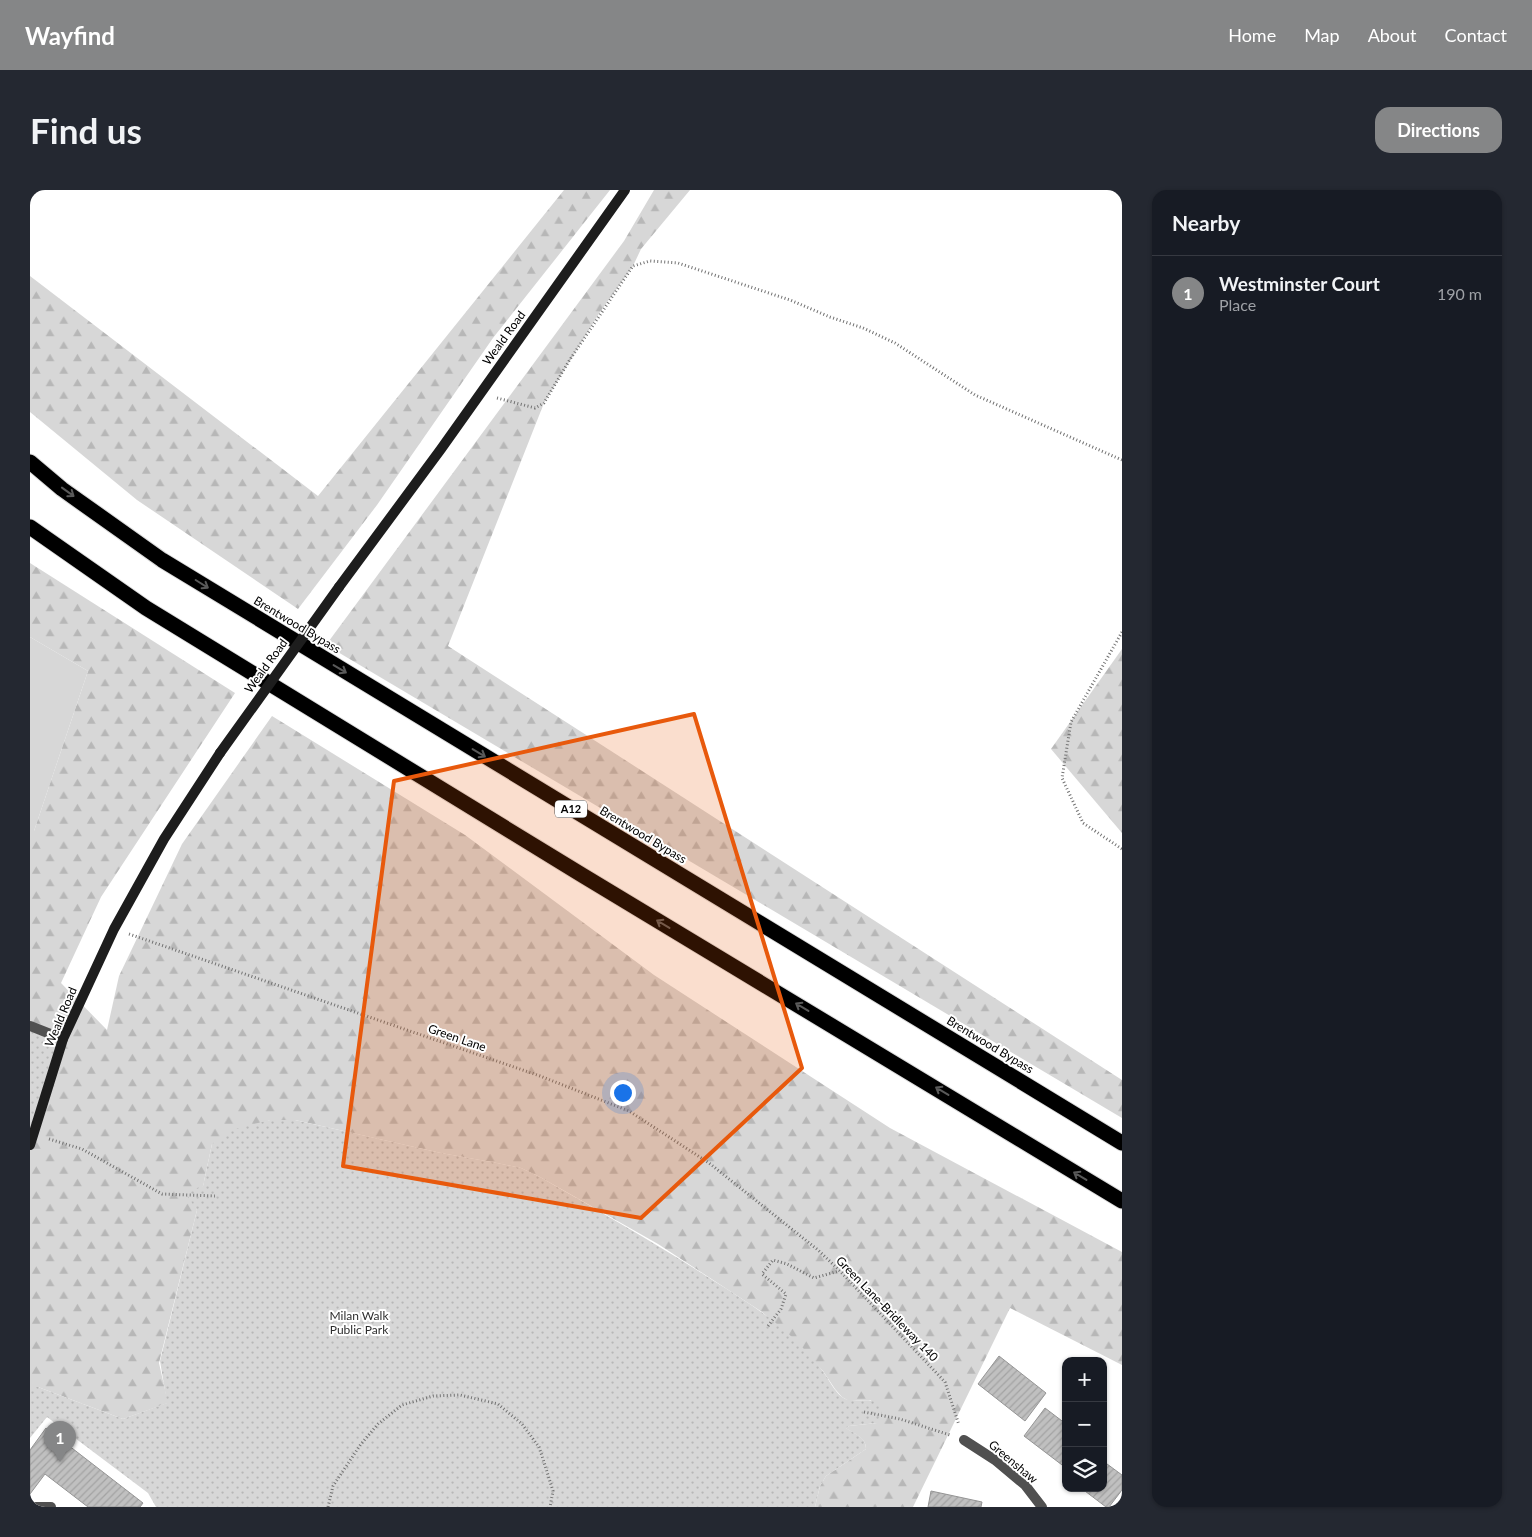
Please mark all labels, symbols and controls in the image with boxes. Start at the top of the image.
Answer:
text: Wayfind [25,21,115,50]
text: Home [1228,24,1276,46]
text: Map [1304,24,1340,46]
text: About [1368,24,1417,46]
text: Contact [1445,24,1507,46]
button: Directions [1375,107,1502,153]
text: Find us [30,109,142,151]
text: Nearby [1172,210,1240,235]
text: Westminster Court [1219,272,1380,295]
text: 1 [1183,284,1193,303]
text: 190 m [1437,284,1482,303]
text: Place [1219,295,1256,314]
street label: Weald Road [479,308,528,368]
one-way arrow [61,487,74,498]
one-way arrow [194,580,208,590]
street label: Brentwood Bypass [251,593,343,656]
street label: Weald Road [241,636,290,696]
one-way arrow [333,664,347,674]
one-way arrow [472,749,486,759]
road number: A12 [555,800,587,818]
street label: Brentwood Bypass [597,803,689,866]
one-way arrow [657,918,671,928]
street label: Weald Road [41,985,80,1049]
one-way arrow [796,1002,810,1012]
street label: Brentwood Bypass [944,1013,1036,1076]
street label: Green Lane [426,1021,488,1054]
your location [610,1080,636,1106]
one-way arrow [935,1086,949,1096]
one-way arrow [1074,1170,1088,1180]
street label: Green Lane-Bridleway 140 [833,1253,942,1364]
park label: Milan Walk Public Park [330,1308,389,1337]
map controls [1062,1357,1107,1492]
button: + [1062,1357,1107,1402]
button: − [1062,1402,1107,1447]
pin: 1 [44,1421,76,1462]
street label: Greenshaw [986,1437,1041,1487]
button: layers [1062,1447,1107,1492]

